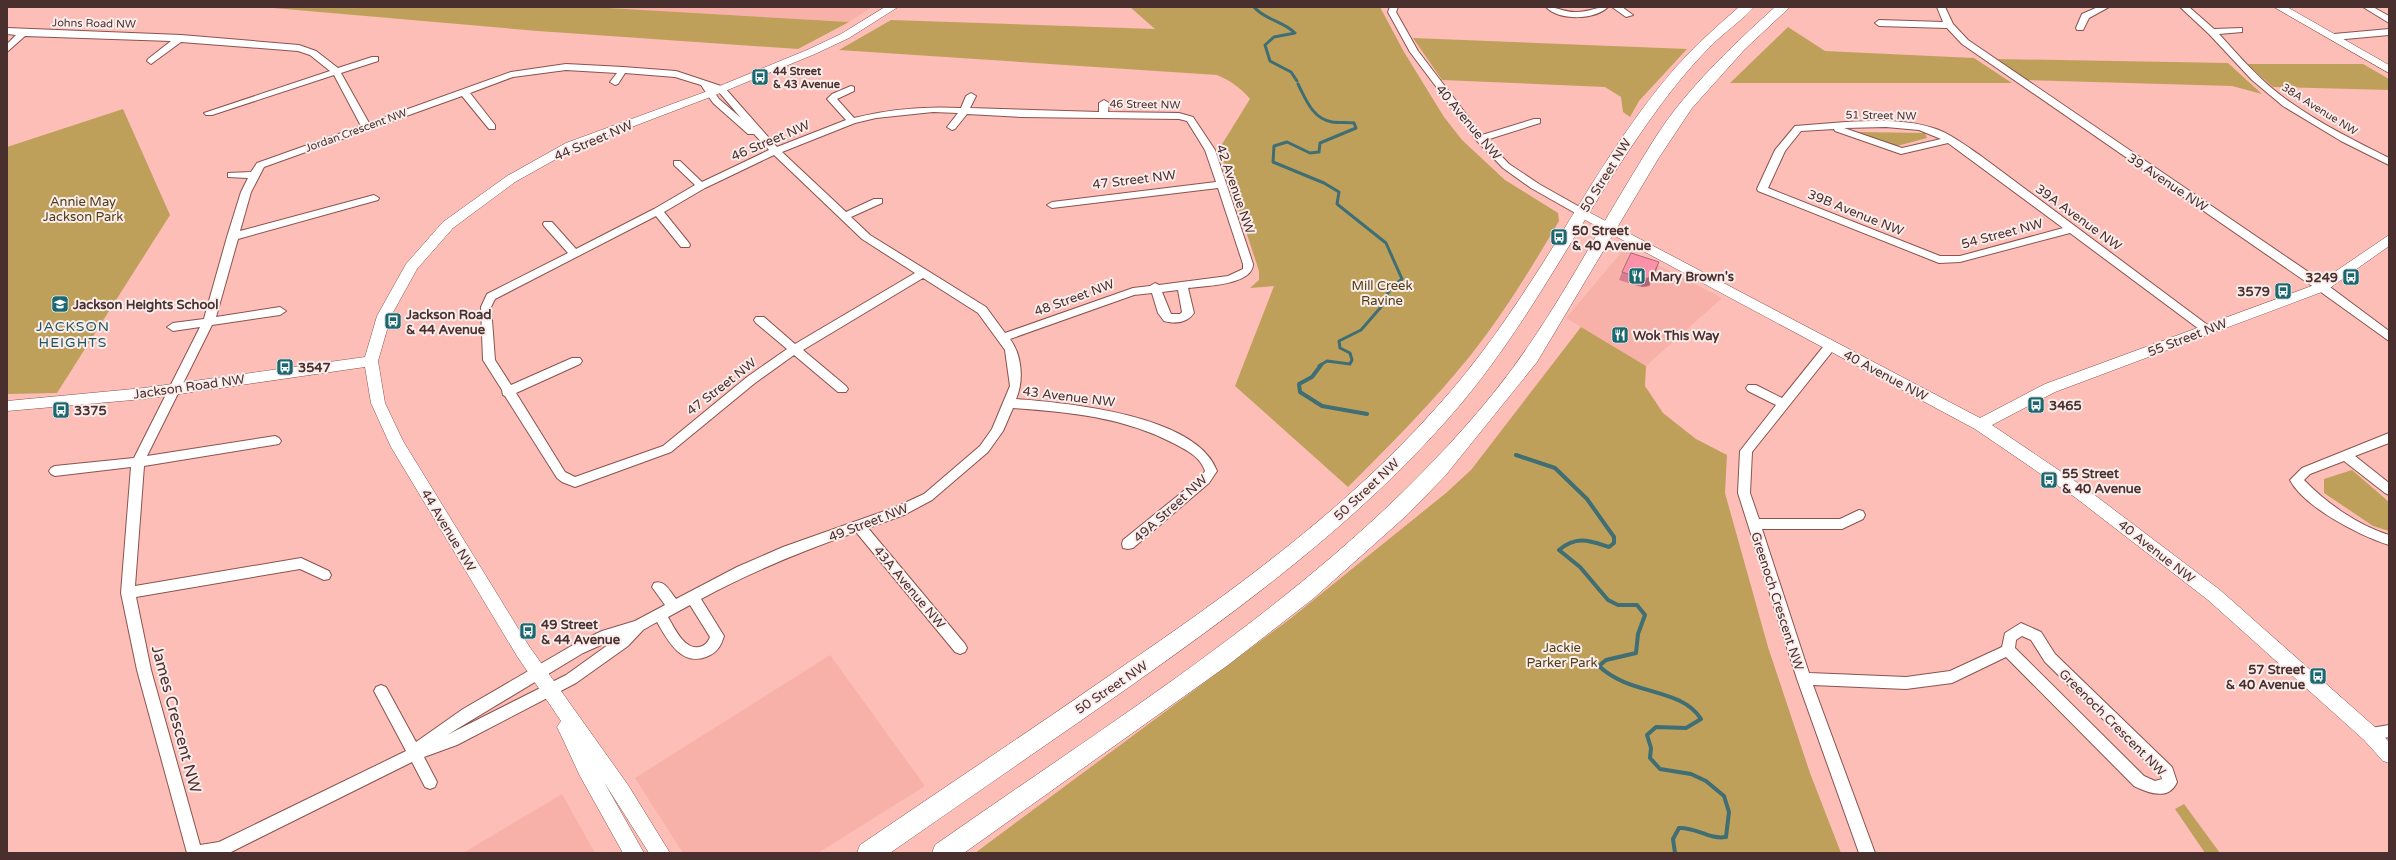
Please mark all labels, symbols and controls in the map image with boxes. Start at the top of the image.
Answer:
street label: Johns Road NW [52,16,136,31]
place label: 44 Street & 43 Avenue [773,65,841,91]
bus stop icon: 44 Street & 43 Avenue [750,67,770,87]
street label: 38A Avenue NW [2279,81,2360,138]
street label: 40 Avenue NW [1432,82,1504,163]
street label: 46 Street NW [1109,97,1181,112]
street label: Jordan Crescent NW [304,106,409,155]
street label: 51 Street NW [1845,108,1917,123]
street label: 44 Street NW [552,117,635,165]
street label: 46 Street NW [729,117,812,165]
street label: 50 Street NW [1577,136,1635,215]
street label: 42 Avenue NW [1212,143,1258,236]
street label: 39 Avenue NW [2124,150,2211,216]
street label: 47 Street NW [1092,167,1177,193]
street label: 39A Avenue NW [2032,181,2125,255]
street label: 39B Avenue NW [1805,186,1906,239]
park label: Annie May Jackson Park [43,194,123,225]
street label: 54 Street NW [1960,215,2045,253]
place label: 50 Street & 40 Avenue [1572,223,1652,254]
bus stop icon: 50 Street & 40 Avenue [1549,227,1569,247]
restaurant icon: Mary Brown's [1627,266,1647,286]
bus stop icon: 3249 [2341,267,2361,287]
place label: Mary Brown's [1650,269,1734,285]
place label: 3249 [2305,270,2338,286]
street label: 48 Street NW [1032,276,1116,320]
park label: Mill Creek Ravine [1351,278,1413,309]
bus stop icon: 3579 [2273,281,2293,301]
place label: 3579 [2237,284,2270,300]
school or university icon: Jackson Heights School [50,294,70,314]
place label: Jackson Heights School [72,297,218,313]
place label: Jackson Road & 44 Avenue [405,307,491,338]
bus stop icon: Jackson Road & 44 Avenue [383,311,403,331]
street label: 55 Street NW [2145,315,2229,360]
district label: JACKSON HEIGHTS [36,318,110,351]
restaurant icon: Wok This Way [1610,325,1630,345]
place label: Wok This Way [1633,328,1719,344]
street label: 40 Avenue NW [1841,347,1930,405]
street label: 47 Street NW [684,355,760,419]
bus stop icon: 3547 [275,357,295,377]
place label: 3547 [298,360,331,376]
street label: Jackson Road NW [132,371,246,403]
street label: 43 Avenue NW [1022,383,1116,411]
bus stop icon: 3465 [2026,395,2046,415]
place label: 3465 [2049,398,2082,414]
bus stop icon: 3375 [51,400,71,420]
place label: 3375 [74,403,107,419]
street label: 50 Street NW [1331,455,1403,524]
place label: 55 Street & 40 Avenue [2062,466,2142,497]
bus stop icon: 55 Street & 40 Avenue [2039,470,2059,490]
street label: 49A Street NW [1131,472,1211,546]
street label: 44 Avenue NW [417,486,479,575]
street label: 49 Street NW [826,500,910,545]
street label: 40 Avenue NW [2115,517,2198,587]
street label: Greenoch Crescent NW [1747,530,1807,673]
street label: 43A Avenue NW [870,543,948,632]
place label: 49 Street & 44 Avenue [541,617,621,648]
bus stop icon: 49 Street & 44 Avenue [518,621,538,641]
park label: Jackie Parker Park [1526,640,1598,671]
street label: James Crescent NW [147,643,205,795]
street label: 50 Street NW [1072,658,1151,718]
place label: 57 Street & 40 Avenue [2226,662,2306,693]
street label: Greenoch Crescent NW [2055,666,2169,780]
bus stop icon: 57 Street & 40 Avenue [2308,666,2328,686]

